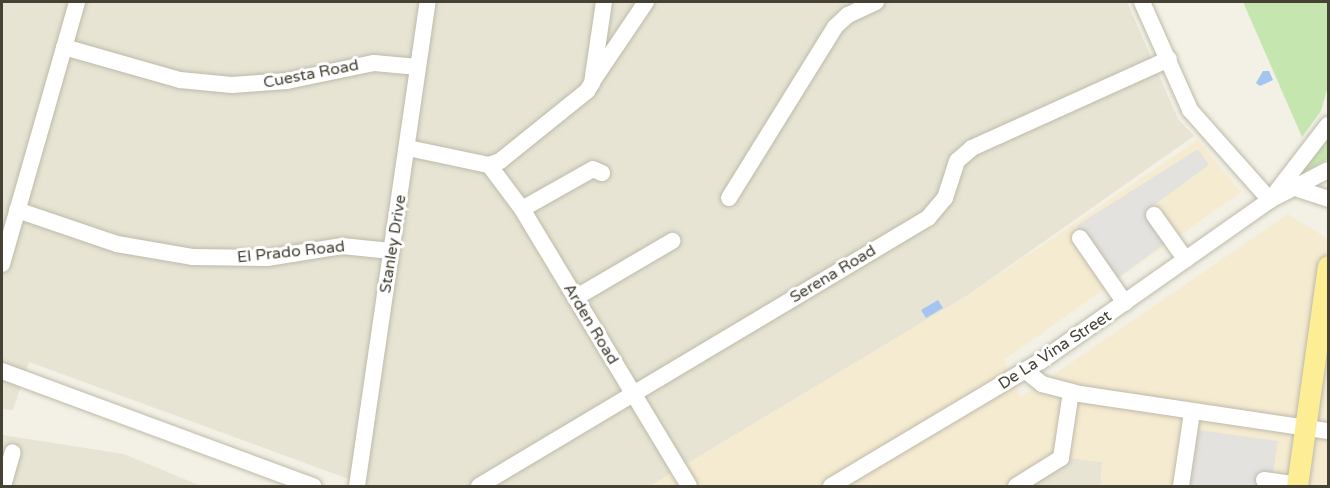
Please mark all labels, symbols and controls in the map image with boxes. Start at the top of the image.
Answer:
street label: Cuesta Road [262,55,360,93]
street label: Stanley Drive [376,193,410,295]
street label: El Prado Road [236,237,346,267]
street label: Serena Road [787,241,879,307]
street label: Arden Road [559,280,623,368]
street label: De La Vina Street [995,306,1115,394]

